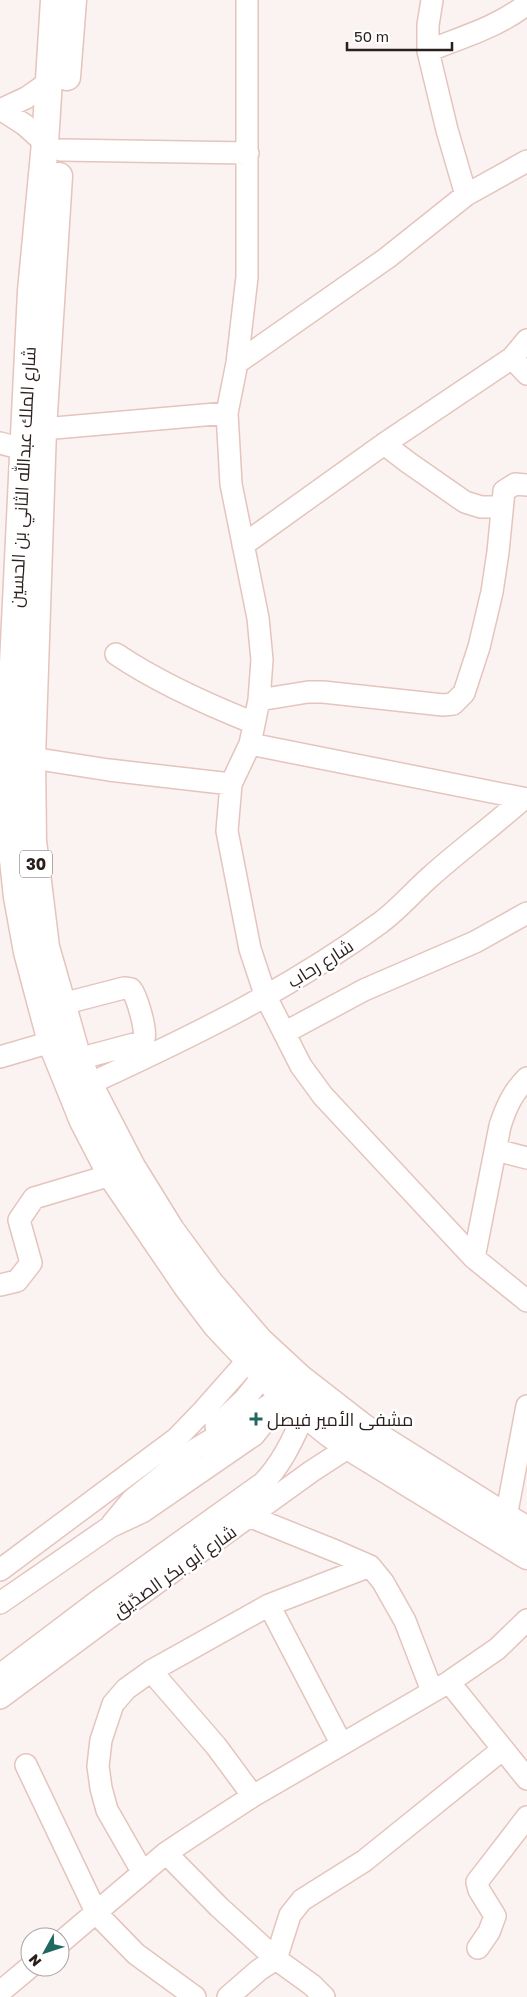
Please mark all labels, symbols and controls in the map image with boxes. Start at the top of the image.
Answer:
scale bar [347,20,452,52]
text: 50 m [354,27,389,45]
street label: شارع الملك عبدالله الثاني بن الحسين [4,346,44,608]
road number: 30 [20,851,52,878]
street label: شارع رحاب [283,934,358,994]
place label: مشفى الأمير فيصل [267,1408,413,1431]
marker: مشفى الأمير فيصل [249,1412,263,1426]
street label: شارع أبو بكر الصدّيق [108,1520,241,1624]
north arrow [20,1927,70,1977]
text: N [25,1951,45,1970]

